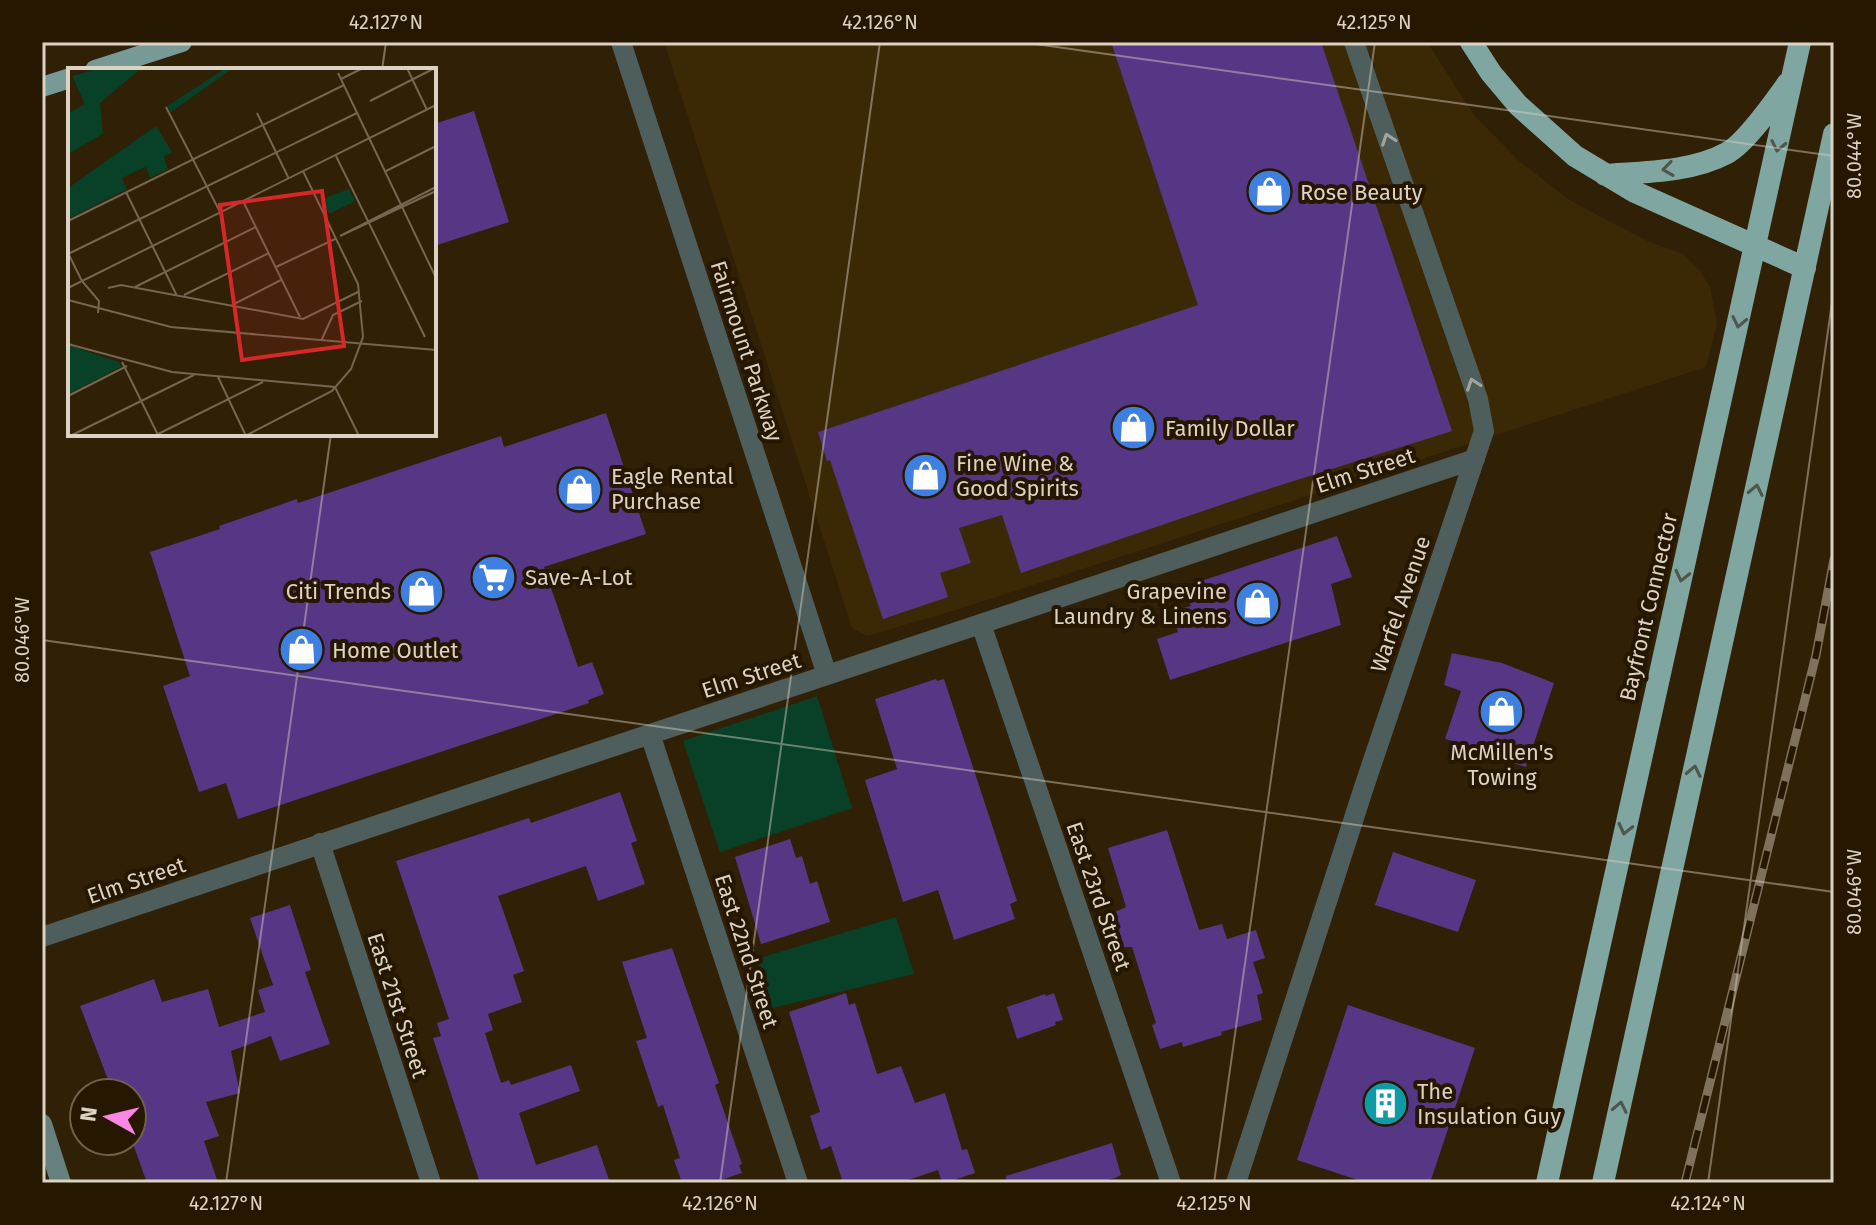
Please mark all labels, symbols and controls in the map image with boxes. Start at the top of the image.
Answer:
text: 42.127°N [349,10,423,34]
text: 42.126°N [842,10,918,34]
text: 42.125°N [1336,10,1412,34]
inset map [68,68,436,436]
text: 80.044°W [1842,112,1866,199]
one-way arrow [1381,132,1397,146]
one-way arrow [1770,138,1787,152]
one-way arrow [1661,160,1675,177]
shop icon: Rose Beauty [1245,168,1293,216]
place label: Rose Beauty [1300,179,1423,206]
street label: Fairmount Parkway [705,257,789,445]
one-way arrow [1731,315,1748,328]
one-way arrow [1467,378,1483,392]
shop icon: Family Dollar [1110,404,1158,452]
place label: Family Dollar [1165,415,1295,442]
street label: Elm Street [1312,442,1418,499]
place label: Fine Wine & Good Spirits [956,450,1079,502]
shop icon: Fine Wine & Good Spirits [901,452,949,500]
place label: Eagle Rental Purchase [611,463,734,515]
shop icon: Eagle Rental Purchase [556,465,604,513]
one-way arrow [1747,483,1764,497]
street label: Bayfront Connector [1614,510,1683,704]
street label: Warfel Avenue [1365,532,1436,676]
supermarket icon: Save-A-Lot [470,553,518,601]
place label: Save-A-Lot [525,564,633,591]
shop icon: Citi Trends [398,567,446,615]
one-way arrow [1674,568,1691,582]
place label: Citi Trends [286,578,391,605]
place label: Grapevine Laundry & Linens [1053,578,1227,630]
shop icon: Grapevine Laundry & Linens [1234,580,1282,628]
text: 80.046°W [10,597,34,683]
shop icon: Home Outlet [277,626,325,674]
place label: Home Outlet [332,637,459,664]
street label: Elm Street [698,647,804,704]
shop icon: McMillen's Towing [1478,687,1526,735]
place label: McMillen's Towing [1450,739,1554,791]
one-way arrow [1685,765,1702,778]
street label: East 23rd Street [1060,818,1137,974]
one-way arrow [1617,822,1634,836]
text: 80.046°W [1842,849,1866,935]
street label: Elm Street [83,851,189,910]
street label: East 22nd Street [709,871,784,1032]
street label: East 21st Street [361,929,434,1081]
north arrow [68,1077,148,1157]
place label: The Insulation Guy [1417,1078,1561,1130]
building icon: The Insulation Guy [1362,1080,1410,1128]
one-way arrow [1611,1101,1628,1114]
text: N [74,1105,103,1123]
text: 42.127°N [189,1191,263,1215]
text: 42.126°N [682,1191,758,1215]
text: 42.125°N [1176,1191,1252,1215]
text: 42.124°N [1670,1191,1746,1215]

